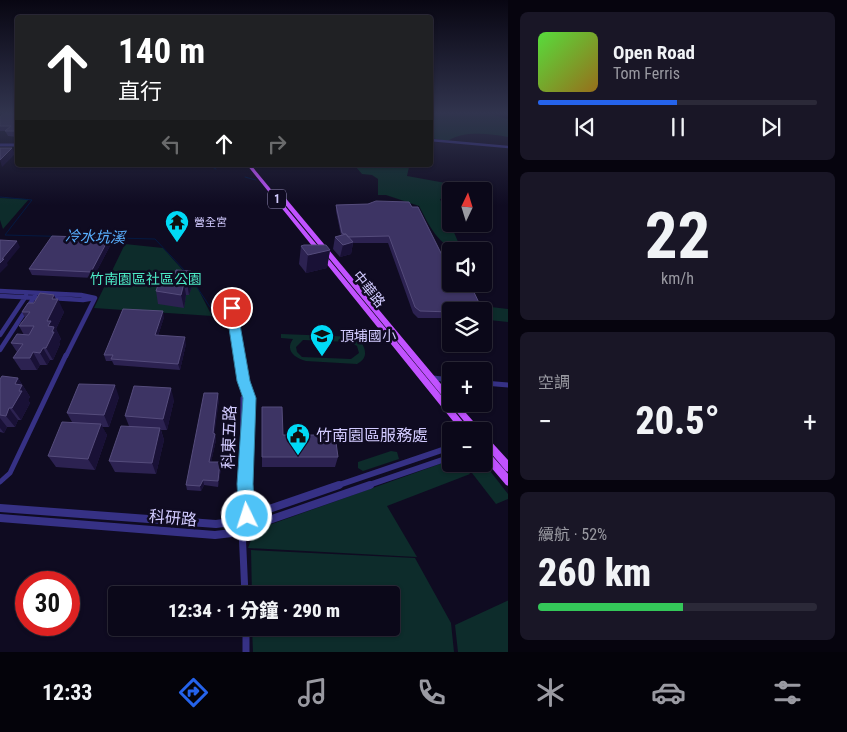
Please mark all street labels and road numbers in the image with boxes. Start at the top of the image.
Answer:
road number: 1 [268,190,286,208]
street label: 中華路 [350,268,388,310]
street label: 科東五路 [218,405,240,469]
street label: 科研路 [148,506,198,530]

